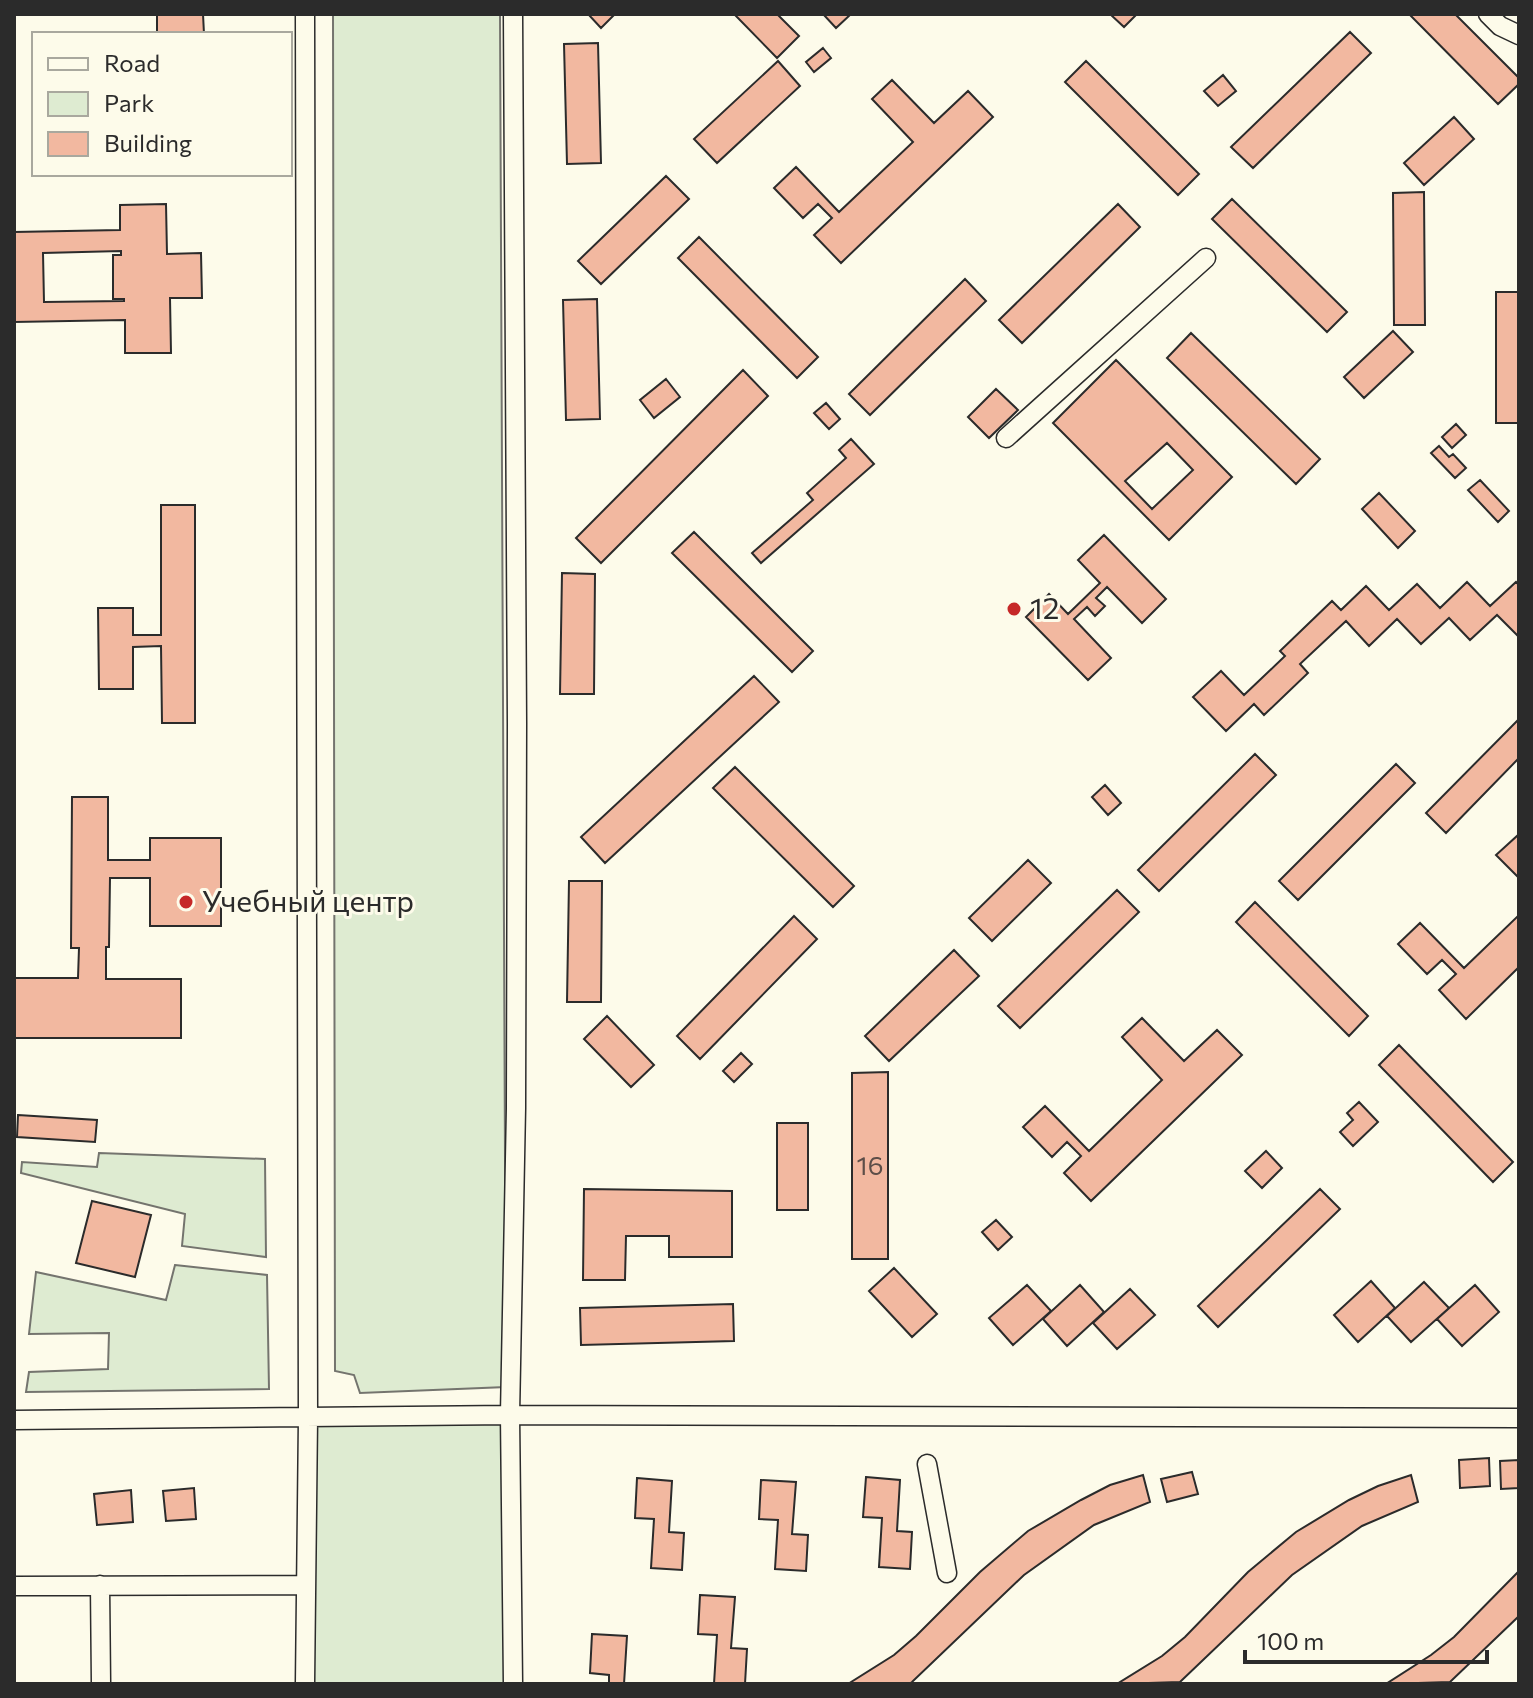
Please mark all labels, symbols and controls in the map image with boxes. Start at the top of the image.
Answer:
legend [32,32,292,176]
text: Road [104,48,160,77]
text: Park [104,88,154,117]
text: Building [104,128,192,157]
place label: 12 [1030,588,1059,625]
marker: 12 [1005,600,1023,618]
place label: Учебный центр [202,881,414,918]
marker: Учебный центр [177,893,195,911]
house number: 16 [857,1149,883,1180]
scale bar [1245,1614,1487,1664]
text: 100 m [1257,1626,1324,1655]

